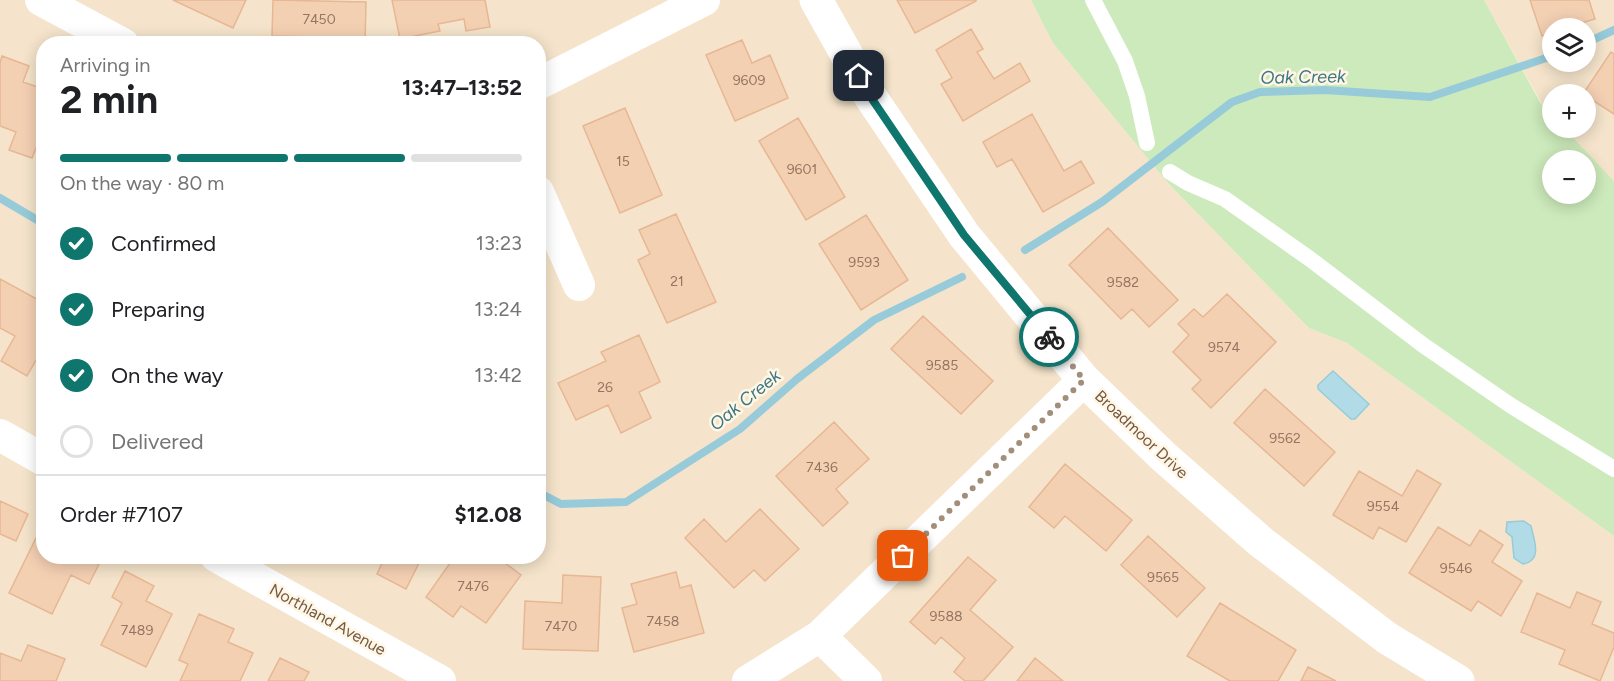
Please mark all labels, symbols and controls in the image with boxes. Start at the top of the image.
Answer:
house number: 7450 [302,11,336,28]
map controls [1542,18,1596,204]
button: layers [1542,18,1596,72]
pin [833,50,884,101]
text: Arriving in [60,53,150,77]
icon: home [842,59,875,92]
water label: Oak Creek [1260,65,1347,89]
house number: 9609 [733,72,765,89]
text: 13:47–13:52 [402,74,522,101]
text: 2 min [60,76,158,123]
button: + [1542,84,1596,138]
button: − [1542,150,1596,204]
house number: 15 [616,153,630,170]
house number: 9601 [787,161,817,178]
text: On the way · 80 m [60,171,224,195]
icon: check [60,227,93,260]
text: Confirmed [111,230,216,257]
text: 13:23 [476,231,522,255]
house number: 9593 [848,254,880,271]
house number: 21 [670,273,684,290]
house number: 9582 [1107,274,1139,291]
icon: check [60,293,93,326]
text: Preparing [111,296,205,323]
text: 13:24 [474,297,522,321]
courier [1019,307,1079,367]
icon: bike [1033,321,1066,354]
house number: 9574 [1208,339,1240,356]
house number: 9585 [926,357,958,374]
icon: check [60,359,93,392]
text: On the way [111,362,223,389]
text: 13:42 [474,363,522,387]
water label: Oak Creek [705,364,786,435]
house number: 26 [597,379,613,396]
street label: Broadmoor Drive [1091,386,1192,483]
text: Delivered [111,428,204,455]
house number: 9562 [1269,430,1301,447]
house number: 7436 [806,459,838,476]
house number: 9554 [1367,498,1400,515]
text: Order #7107 [60,501,183,528]
text: $12.08 [455,501,522,528]
pin [877,530,928,581]
icon: bag [886,539,919,572]
house number: 9546 [1440,560,1472,577]
house number: 9565 [1147,569,1179,586]
house number: 7476 [457,578,489,595]
street label: Northland Avenue [266,580,389,659]
house number: 9588 [929,608,963,625]
house number: 7458 [647,613,679,630]
house number: 7470 [545,618,577,635]
house number: 7489 [121,622,153,639]

